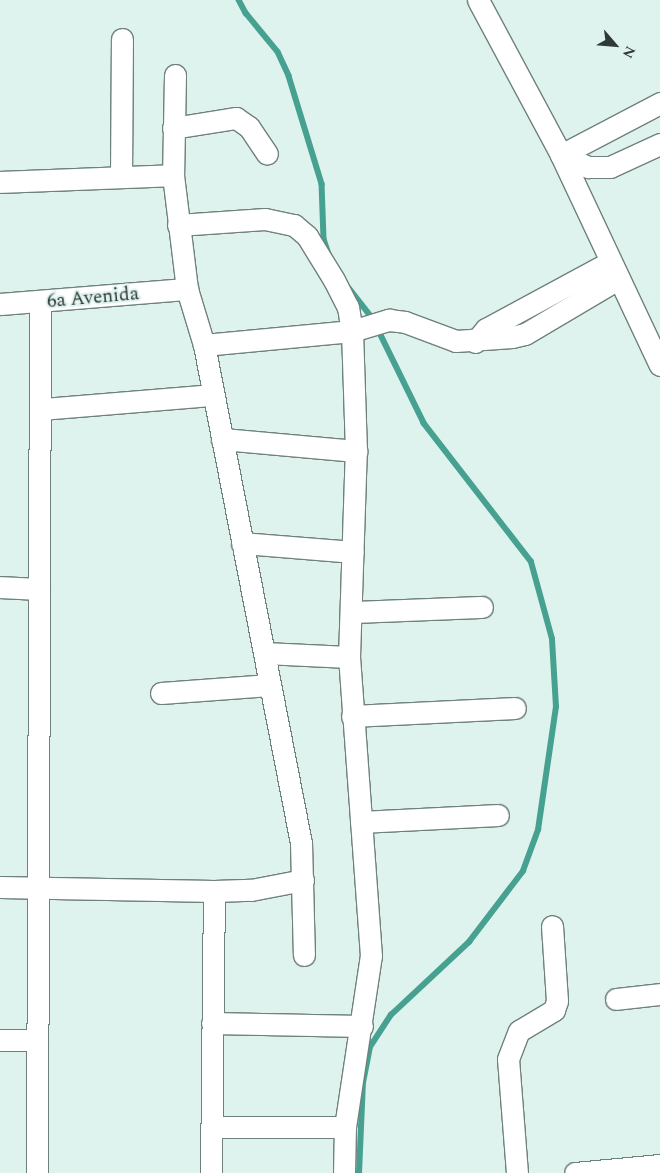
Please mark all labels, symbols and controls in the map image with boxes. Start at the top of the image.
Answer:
north arrow [590,20,640,70]
text: N [617,42,641,62]
street label: 6a Avenida [46,283,140,313]

